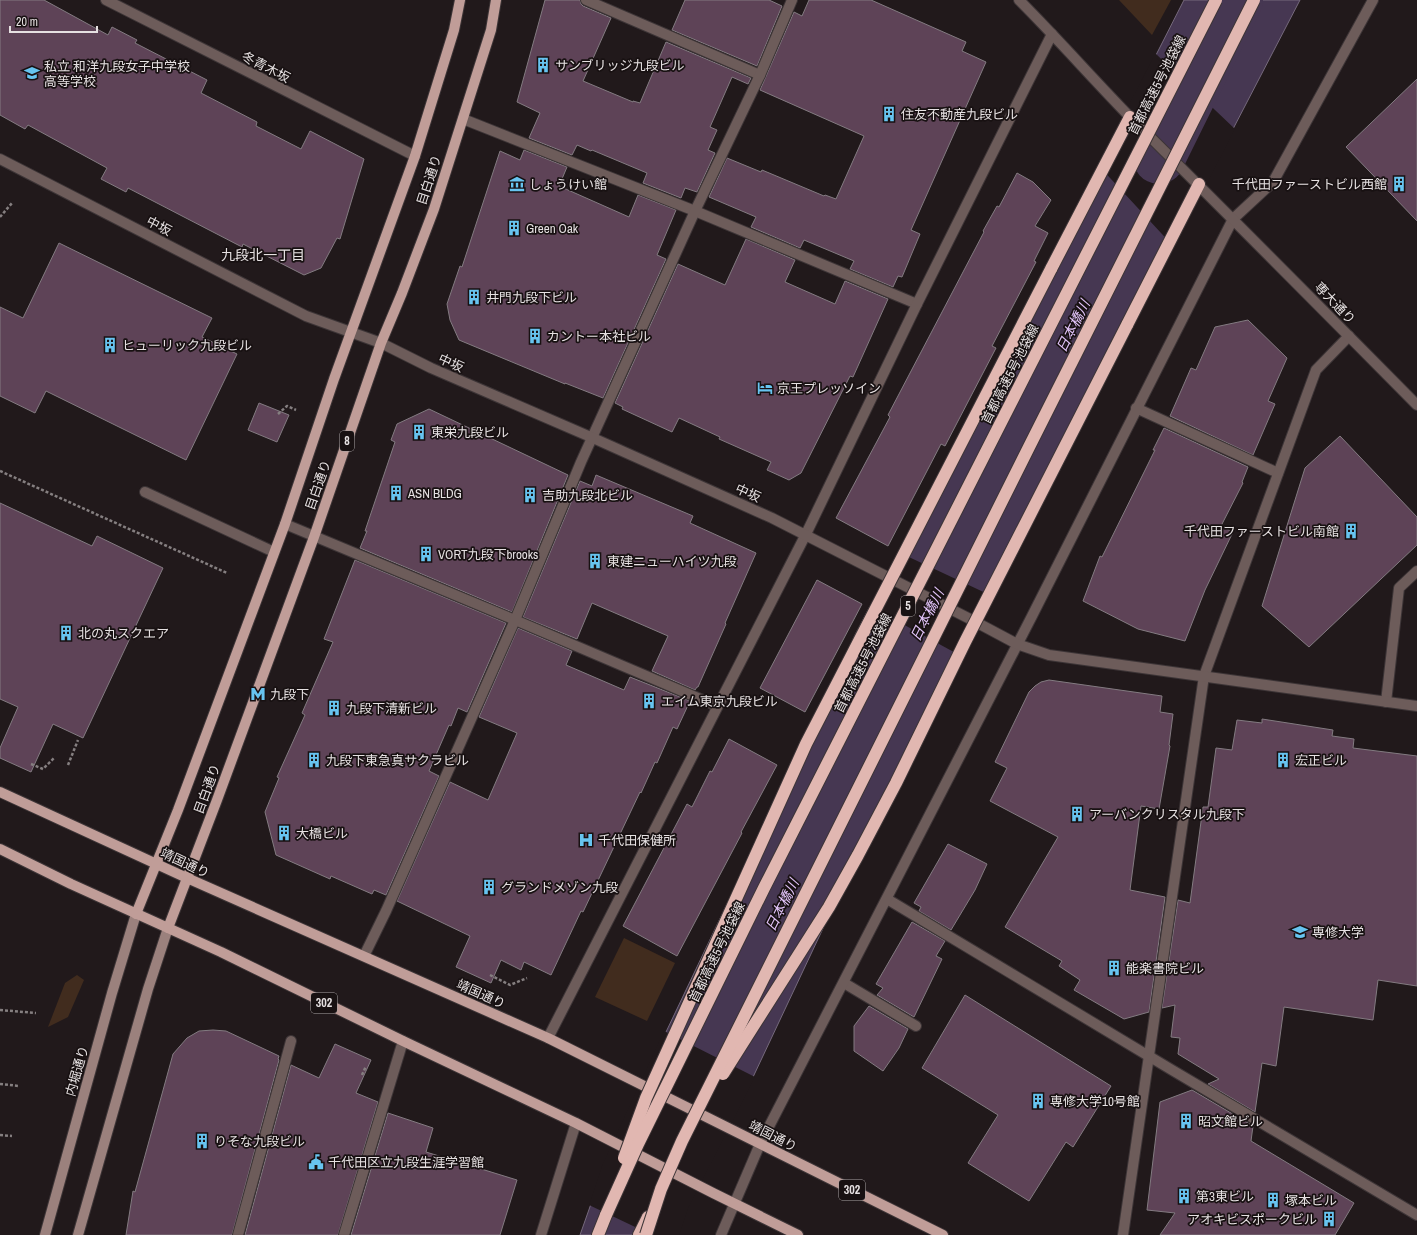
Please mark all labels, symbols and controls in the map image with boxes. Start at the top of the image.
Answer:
scale bar [10,8,97,34]
text: 20 m [16,14,38,30]
street label: 首都高速5号池袋線 [1124,32,1190,138]
street label: 冬青木坂 [239,48,293,86]
building icon: サンブリッジ九段ビル [534,56,552,74]
place label: サンブリッジ九段ビル [555,57,685,74]
place label: 私立 和洋九段女子中学校 高等学校 [44,58,190,90]
school or university icon: 私立 和洋九段女子中学校 高等学校 [23,64,41,82]
building icon: 住友不動産九段ビル [880,105,898,123]
place label: 住友不動産九段ビル [901,106,1018,123]
street label: 目白通り [413,153,445,207]
museum icon: しょうけい館 [508,175,526,193]
building icon: 千代田ファーストビル西館 [1390,175,1408,193]
place label: しょうけい館 [529,176,607,193]
place label: 千代田ファーストビル西館 [1232,176,1387,193]
street label: 中坂 [144,213,174,239]
building icon: Green Oak [505,219,523,237]
place label: Green Oak [526,220,579,237]
district label: 九段北一丁目 [221,246,305,264]
street label: 専大通り [1311,278,1359,328]
building icon: 井門九段下ビル [465,288,483,306]
place label: 井門九段下ビル [486,289,577,306]
water label: 日本橋川 [1052,295,1095,355]
street label: 首都高速5号池袋線 [977,321,1043,427]
building icon: カントー本社ビル [526,327,544,345]
place label: カントー本社ビル [547,328,651,345]
building icon: ヒューリック九段ビル [101,336,119,354]
place label: ヒューリック九段ビル [122,337,252,354]
street label: 中坂 [436,350,466,376]
hotel icon: 京王プレッソイン [756,379,774,397]
place label: 京王プレッソイン [777,380,881,397]
building icon: 東栄九段ビル [410,423,428,441]
place label: 東栄九段ビル [431,424,509,441]
road number: 8 [340,431,354,451]
street label: 目白通り [301,458,335,512]
street label: 中坂 [733,480,763,506]
building icon: ASN BLDG [387,484,405,502]
place label: ASN BLDG [407,485,462,502]
building icon: 吉助九段北ビル [521,486,539,504]
place label: 吉助九段北ビル [542,487,633,504]
building icon: 千代田ファーストビル南館 [1342,522,1360,540]
place label: 千代田ファーストビル南館 [1184,523,1339,540]
building icon: VORT九段下brooks [417,545,435,563]
place label: VORT九段下brooks [438,546,538,563]
building icon: 東建ニューハイツ九段 [586,552,604,570]
place label: 東建ニューハイツ九段 [607,553,736,570]
water label: 日本橋川 [906,584,949,644]
road number: 5 [901,596,915,616]
street label: 首都高速5号池袋線 [830,610,896,716]
building icon: 北の丸スクエア [57,624,75,642]
place label: 北の丸スクエア [78,625,169,642]
metro station icon: 九段下 [249,685,267,703]
place label: 九段下 [270,686,309,703]
building icon: エイム東京九段ビル [640,692,658,710]
place label: エイム東京九段ビル [661,693,778,710]
building icon: 九段下清新ビル [325,699,343,717]
place label: 九段下清新ビル [346,700,437,717]
building icon: 九段下東急真サクラビル [305,751,323,769]
building icon: 宏正ビル [1274,751,1292,769]
place label: 九段下東急真サクラビル [326,752,469,769]
place label: 宏正ビル [1295,752,1347,769]
street label: 目白通り [190,762,224,816]
building icon: アーバンクリスタル九段下 [1068,805,1086,823]
place label: アーバンクリスタル九段下 [1089,806,1245,823]
building icon: 大橋ビル [275,824,293,842]
place label: 大橋ビル [296,825,348,842]
hospital icon: 千代田保健所 [577,831,595,849]
place label: 千代田保健所 [598,832,676,849]
street label: 靖国通り [158,844,212,882]
water label: 日本橋川 [761,874,804,934]
building icon: グランドメゾン九段 [480,878,498,896]
place label: グランドメゾン九段 [501,879,618,896]
street label: 首都高速5号池袋線 [685,899,749,1005]
school or university icon: 専修大学 [1291,923,1309,941]
place label: 専修大学 [1312,924,1364,941]
building icon: 能楽書院ビル [1105,959,1123,977]
place label: 能楽書院ビル [1126,960,1204,977]
street label: 靖国通り [454,976,508,1012]
road number: 302 [311,993,337,1013]
street label: 内堀通り [62,1044,92,1098]
building icon: 専修大学10号館 [1029,1092,1047,1110]
place label: 専修大学10号館 [1050,1093,1140,1110]
building icon: 昭文館ビル [1177,1112,1195,1130]
place label: 昭文館ビル [1198,1113,1263,1130]
street label: 靖国通り [746,1117,800,1155]
building icon: りそな九段ビル [193,1132,211,1150]
place label: りそな九段ビル [214,1133,305,1150]
public building icon: 千代田区立九段生涯学習館 [307,1153,325,1171]
place label: 千代田区立九段生涯学習館 [328,1154,484,1171]
road number: 302 [839,1180,865,1200]
building icon: 第3東ビル [1175,1187,1193,1205]
place label: 第3東ビル [1196,1188,1254,1205]
building icon: 塚本ビル [1264,1191,1282,1209]
place label: 塚本ビル [1285,1192,1337,1209]
building icon: アオキビスポークビル [1320,1210,1338,1228]
place label: アオキビスポークビル [1187,1211,1317,1228]

